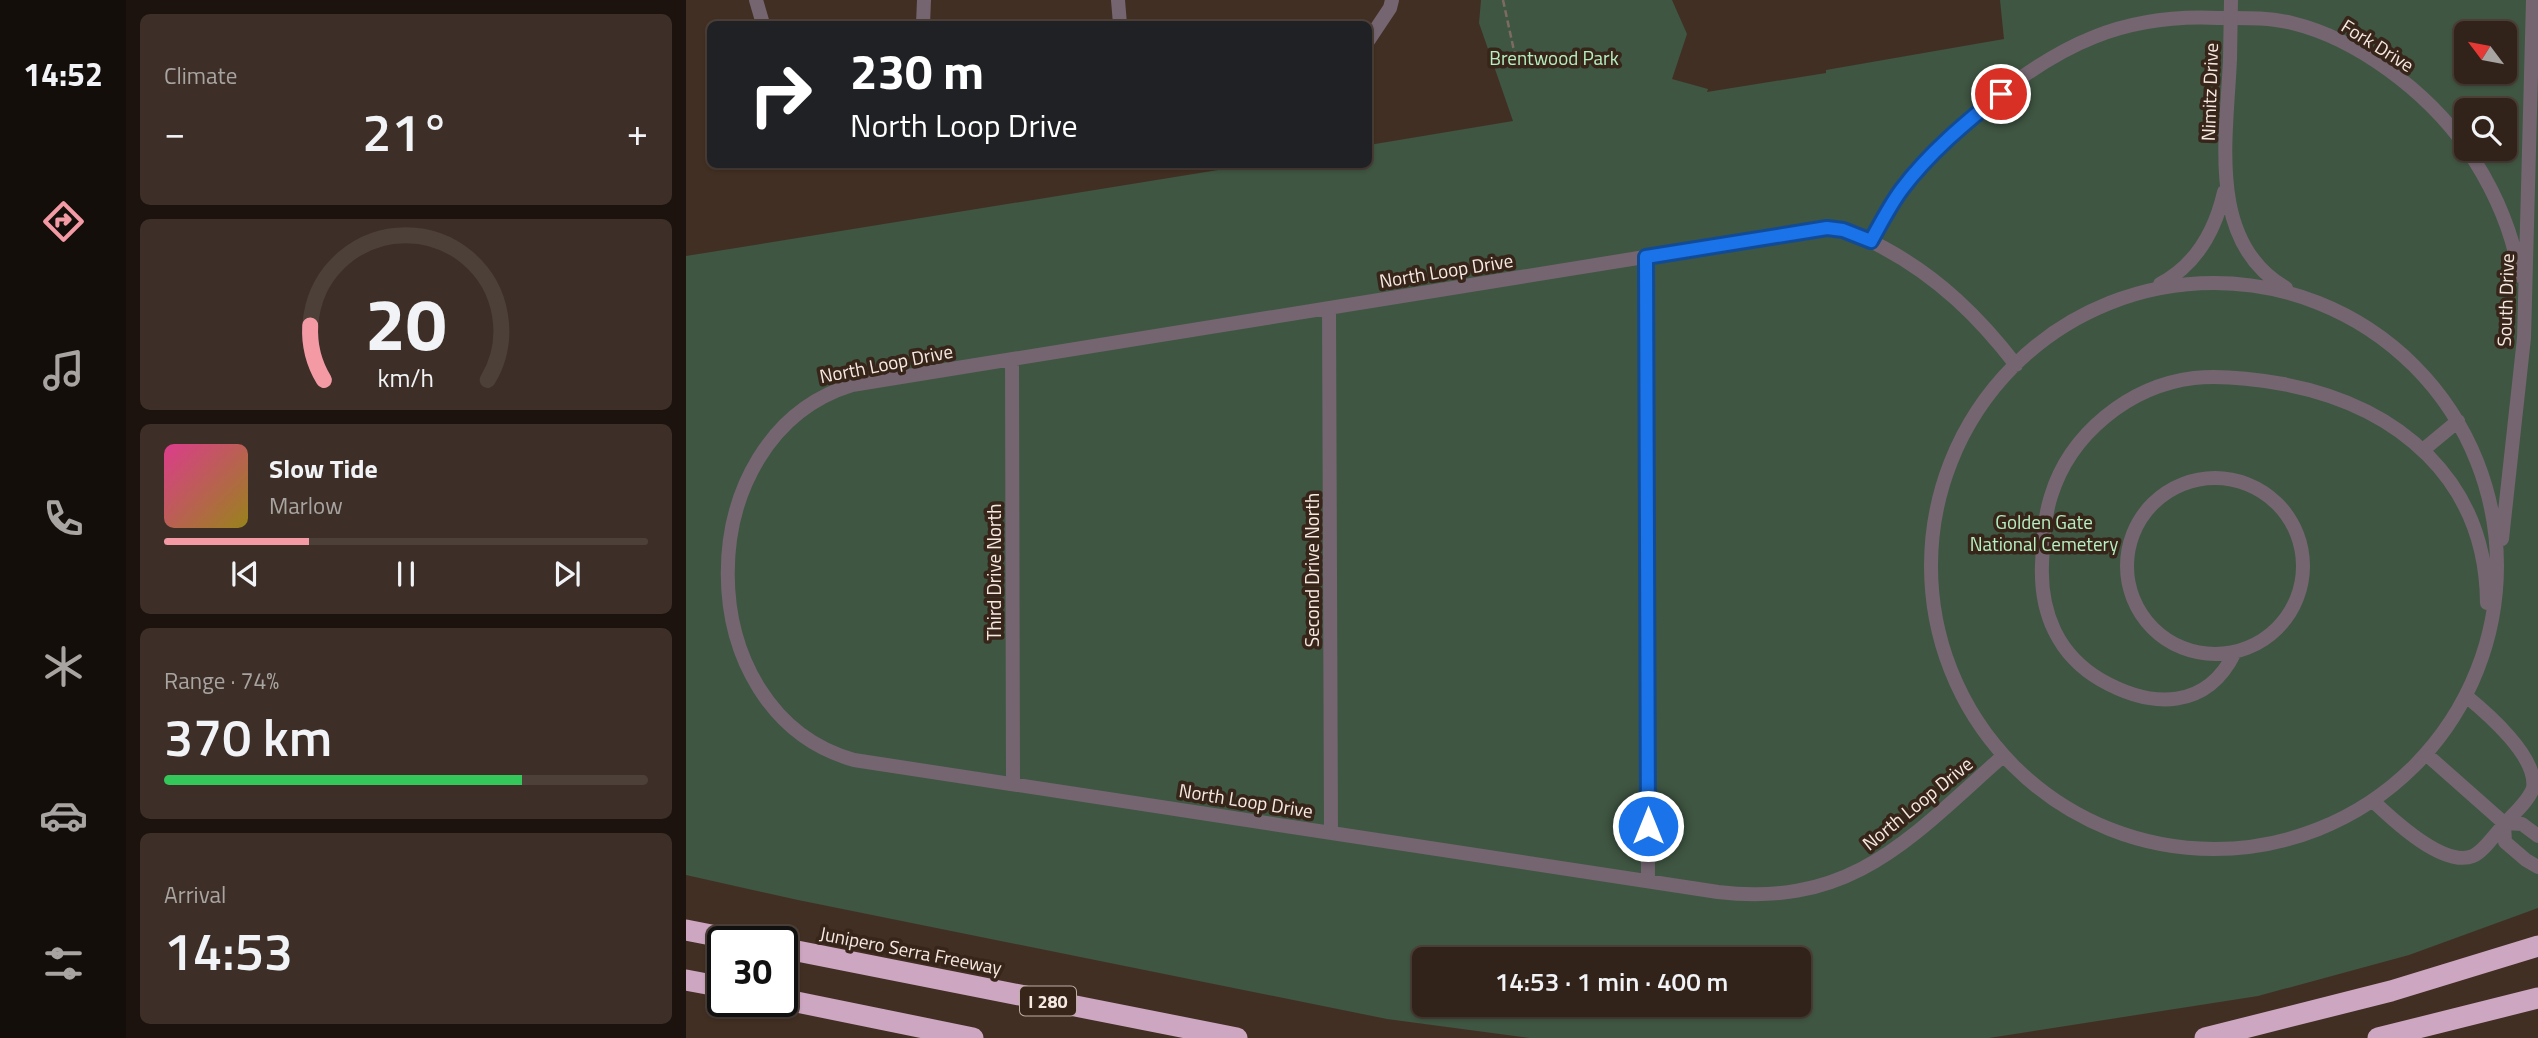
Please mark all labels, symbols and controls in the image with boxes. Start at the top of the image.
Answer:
street label: Fork Drive [2336,11,2420,79]
north arrow [2454,21,2516,84]
map controls [2454,21,2517,161]
text: 230 m [850,33,984,108]
street label: Nimitz Drive [2193,42,2225,142]
park label: Brentwood Park [1489,43,1619,72]
icon: right [735,49,826,140]
text: 14:52 [23,50,103,98]
text: Climate [164,58,237,93]
pin [1971,64,2031,124]
icon: arrive [1982,75,2020,113]
text: 21° [362,92,450,171]
button: search [2454,98,2517,161]
text: North Loop Drive [850,101,1078,149]
text: − [164,103,185,161]
text: + [627,103,648,161]
icon: directions [39,197,88,246]
street label: North Loop Drive [1377,245,1515,295]
street label: South Drive [2489,253,2521,347]
text: 20 [365,269,447,379]
street label: North Loop Drive [817,336,955,390]
icon: music [39,346,88,395]
text: km/h [378,359,434,397]
text: Slow Tide [269,449,378,488]
text: Marlow [269,488,343,523]
street label: Second Drive North [1297,493,1326,647]
icon: phone [39,494,88,543]
street label: Third Drive North [979,504,1008,640]
park label: Golden Gate National Cemetery [1970,507,2118,558]
icon: previous [226,555,264,593]
icon: pause [387,555,425,593]
icon: next [548,555,586,593]
icon: climate [39,642,88,691]
text: Range · 74% [164,663,279,698]
text: 370 km [164,697,332,776]
street label: North Loop Drive [1855,749,1979,857]
street label: North Loop Drive [1177,775,1315,825]
position arrow [1611,789,1685,863]
icon: car [39,791,88,840]
text: Arrival [164,877,226,912]
text: 14:53 [164,911,293,990]
street label: Junipero Serra Freeway [817,918,1005,982]
speed limit sign: 30 [707,926,798,1017]
icon: filters [39,939,88,988]
text: 14:53 · 1 min · 400 m [1495,962,1728,1001]
road number: I 280 [1020,986,1076,1016]

